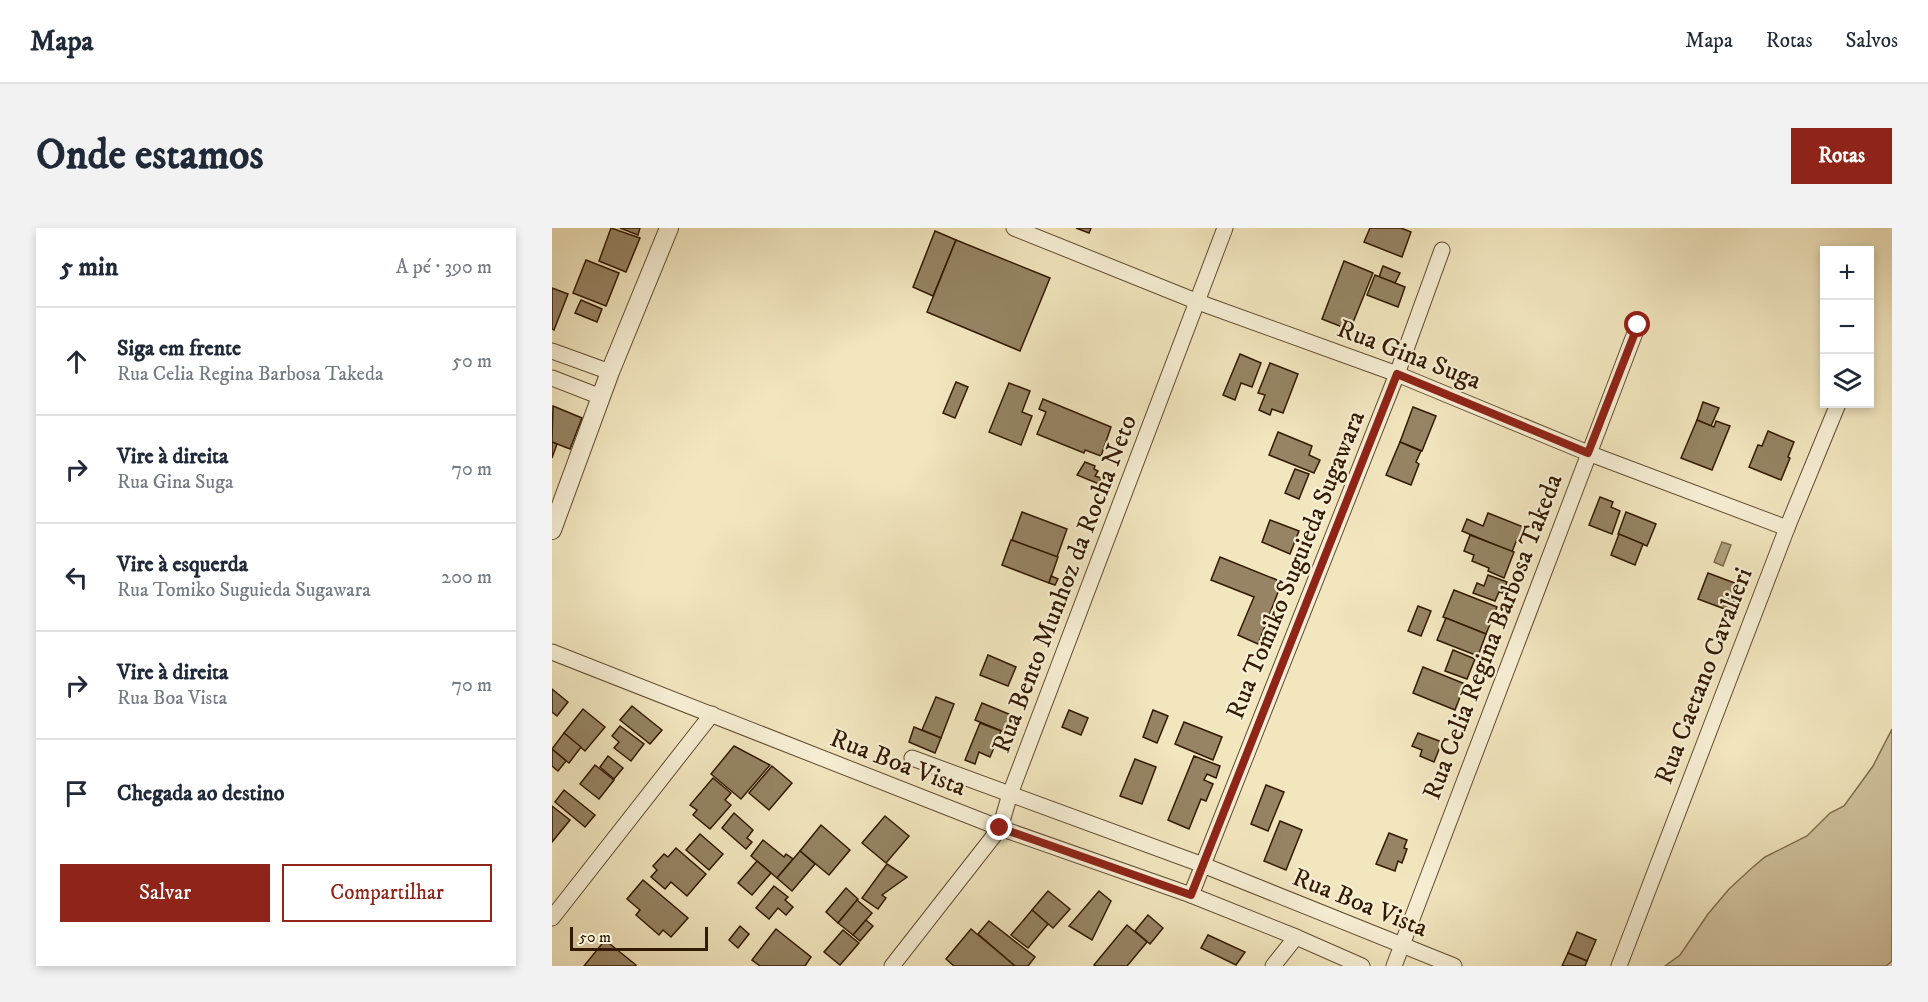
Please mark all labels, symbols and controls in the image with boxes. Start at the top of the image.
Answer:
text: Mapa [30,24,93,59]
text: Mapa [1685,28,1733,54]
text: Rotas [1766,28,1813,54]
text: Salvos [1846,28,1898,54]
button: Rotas [1791,128,1892,184]
text: Onde estamos [36,130,264,182]
map controls [1820,246,1874,408]
button: + [1820,246,1874,300]
text: 5 min [60,251,118,284]
text: A pé · 390 m [396,255,492,280]
button: − [1820,300,1874,354]
route start [1624,311,1650,337]
street label: Rua Gina Suga [1332,312,1486,398]
text: Siga em frente [117,335,241,362]
icon: ahead [60,345,93,378]
text: 50 m [452,349,492,374]
button: layers [1820,354,1874,408]
text: Rua Celia Regina Barbosa Takeda [117,362,383,387]
street label: Rua Tomiko Suguieda Sugawara [1219,406,1373,724]
street label: Rua Bento Munhoz da Rocha Neto [985,410,1145,758]
text: Vire à direita [117,443,228,470]
icon: right [60,453,93,486]
text: 70 m [451,457,492,482]
street label: Rua Celia Regina Barbosa Takeda [1416,469,1570,805]
text: Rua Gina Suga [117,470,234,495]
text: Vire à esquerda [117,551,248,578]
icon: left [60,561,93,594]
street label: Rua Caetano Cavalieri [1648,563,1760,789]
text: 200 m [441,565,492,590]
text: Rua Tomiko Suguieda Sugawara [117,578,371,603]
text: Vire à direita [117,659,228,686]
icon: right [60,669,93,702]
text: 70 m [451,673,492,698]
text: Rua Boa Vista [117,686,227,711]
street label: Rua Boa Vista [825,722,971,804]
icon: arrive [60,777,93,810]
text: Chegada ao destino [117,780,284,807]
route end [986,814,1012,840]
street label: Rua Boa Vista [1287,861,1433,945]
button: Salvar [60,864,270,922]
button: Compartilhar [282,864,492,922]
scale bar [570,924,708,952]
text: 50 m [579,927,611,947]

